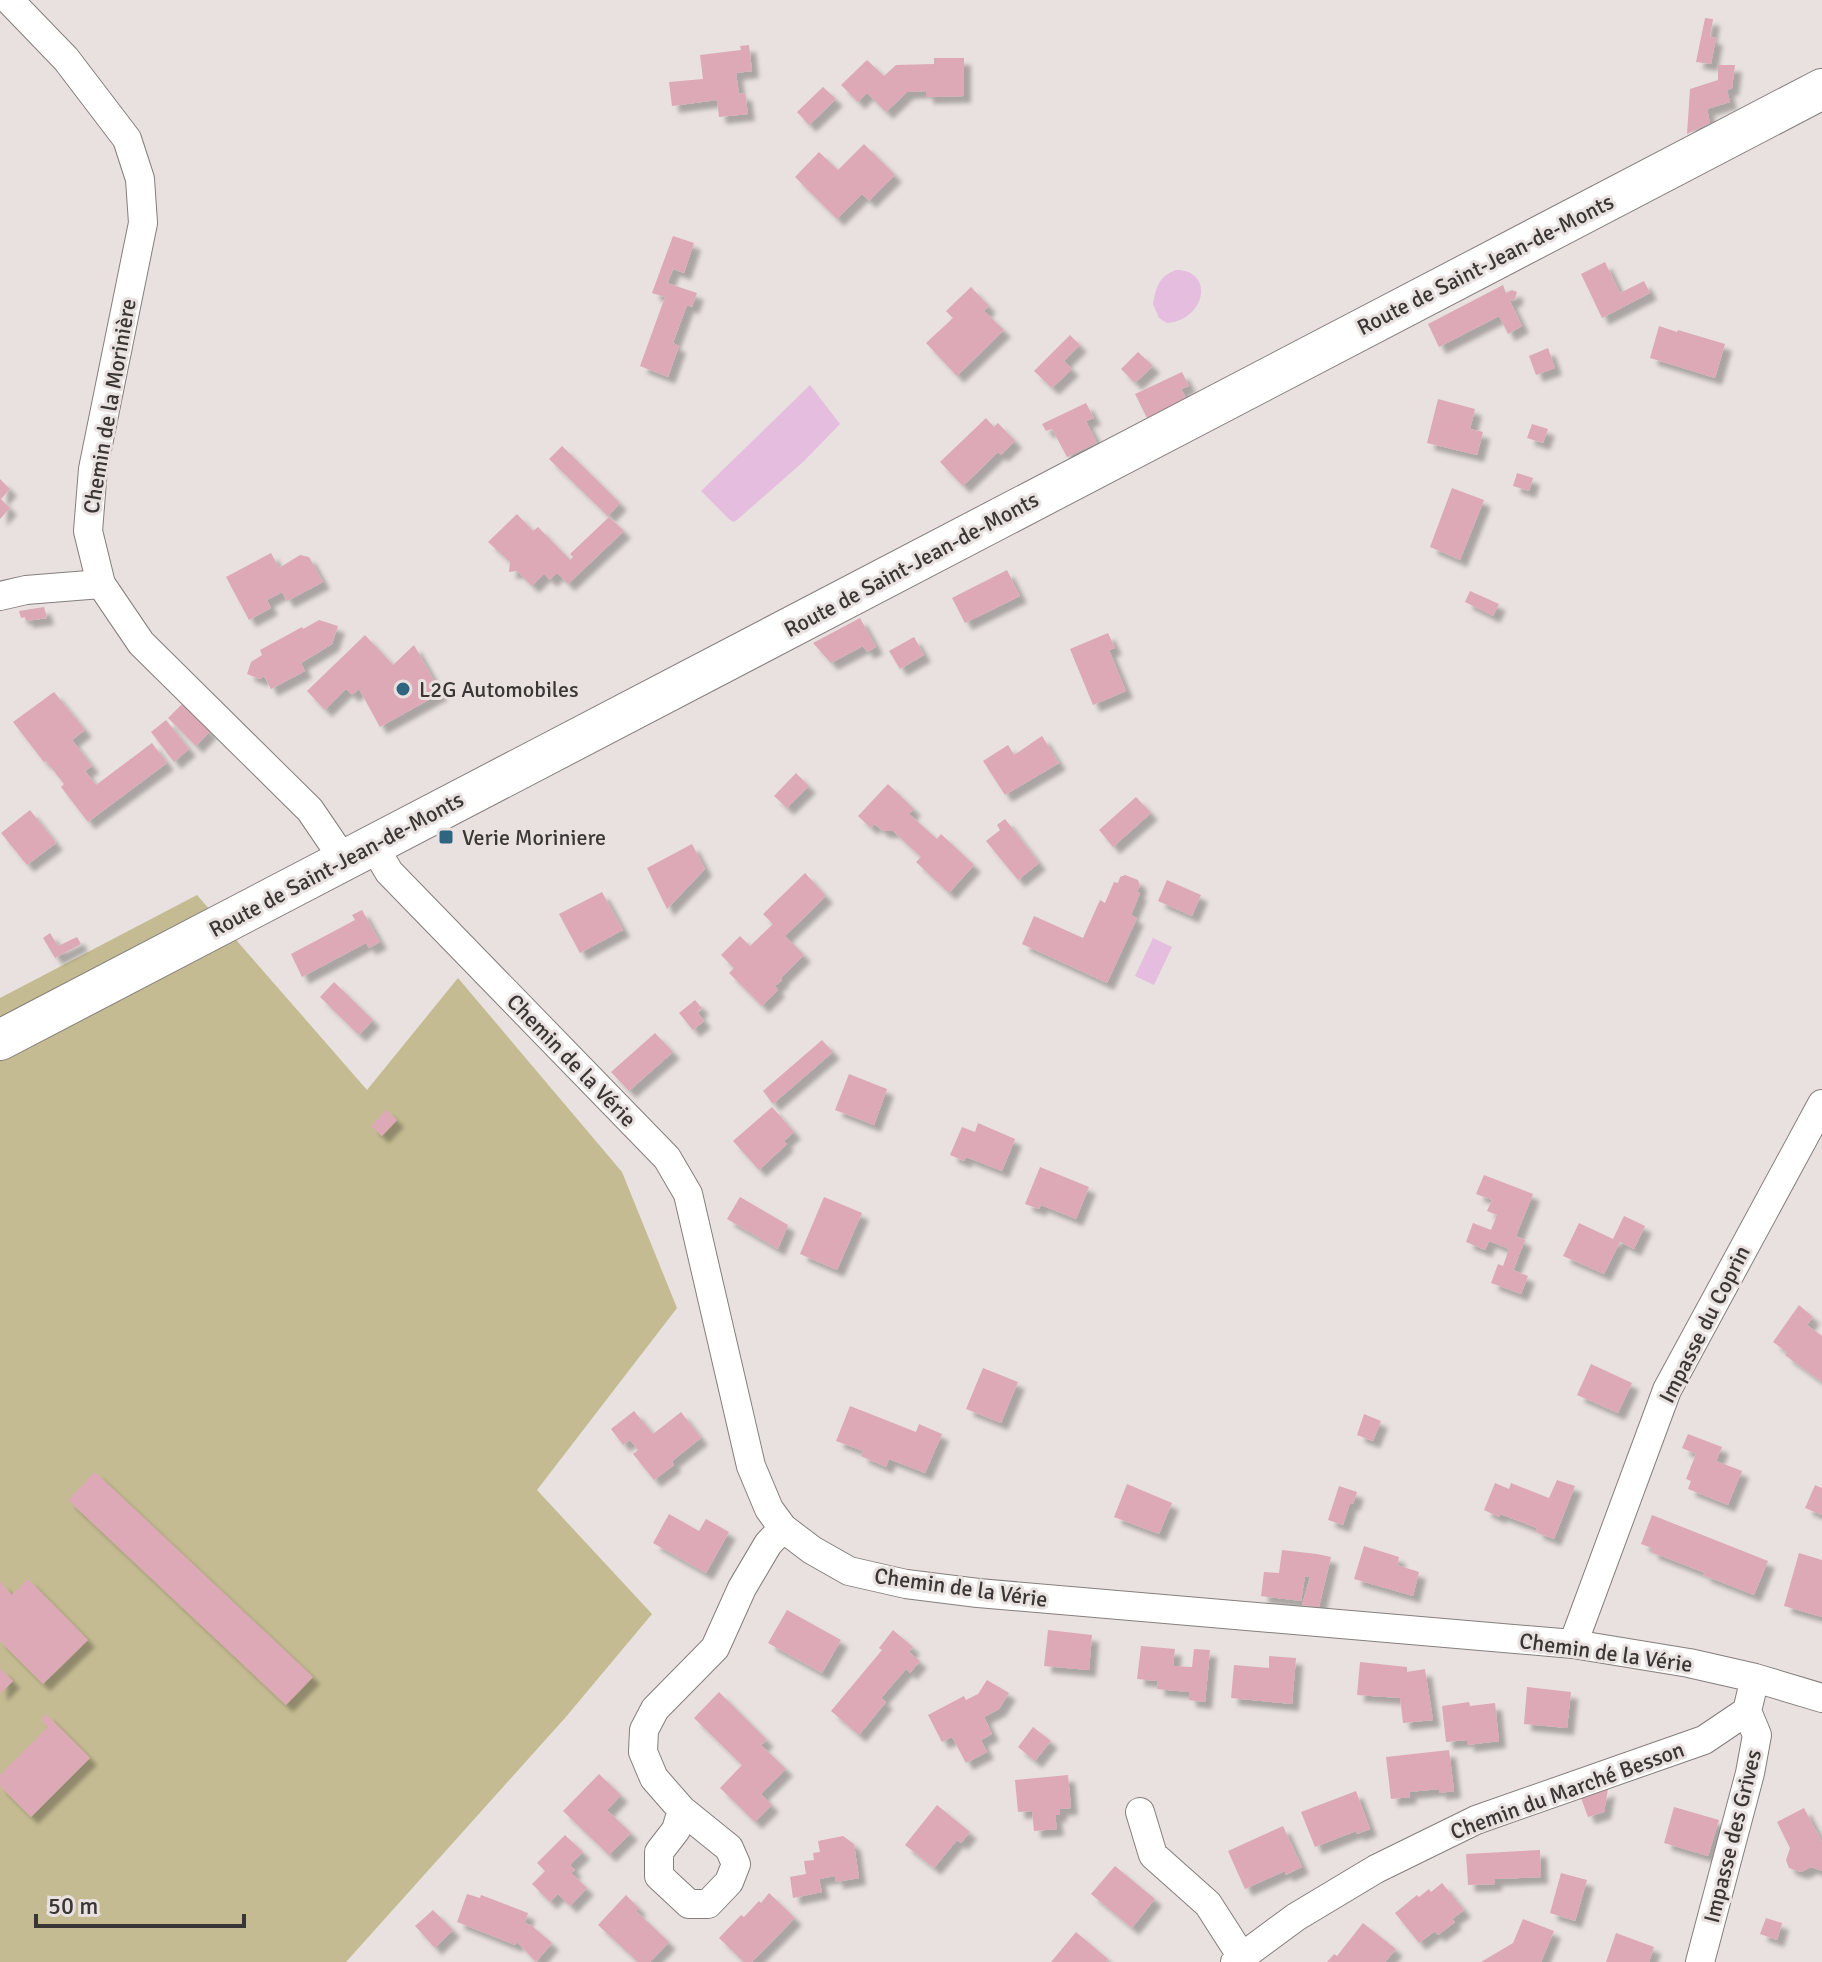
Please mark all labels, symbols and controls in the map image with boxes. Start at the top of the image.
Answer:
street label: Route de Saint-Jean-de-Monts [1352,188,1618,341]
street label: Chemin de la Morinière [77,296,142,516]
street label: Route de Saint-Jean-de-Monts [779,486,1043,643]
place label: L2G Automobiles [419,676,579,703]
marker: L2G Automobiles [394,680,412,698]
street label: Route de Saint-Jean-de-Monts [204,786,468,943]
place label: Verie Moriniere [462,824,606,851]
marker: Verie Moriniere [437,828,455,846]
street label: Chemin de la Vérie [501,988,642,1133]
street label: Impasse du Coprin [1653,1241,1756,1407]
street label: Chemin de la Vérie [873,1562,1049,1613]
street label: Chemin de la Vérie [1518,1627,1694,1678]
street label: Chemin du Marché Besson [1447,1736,1688,1845]
street label: Impasse des Grives [1698,1747,1767,1926]
scale bar [36,1878,244,1928]
text: 50 m [48,1891,98,1921]

